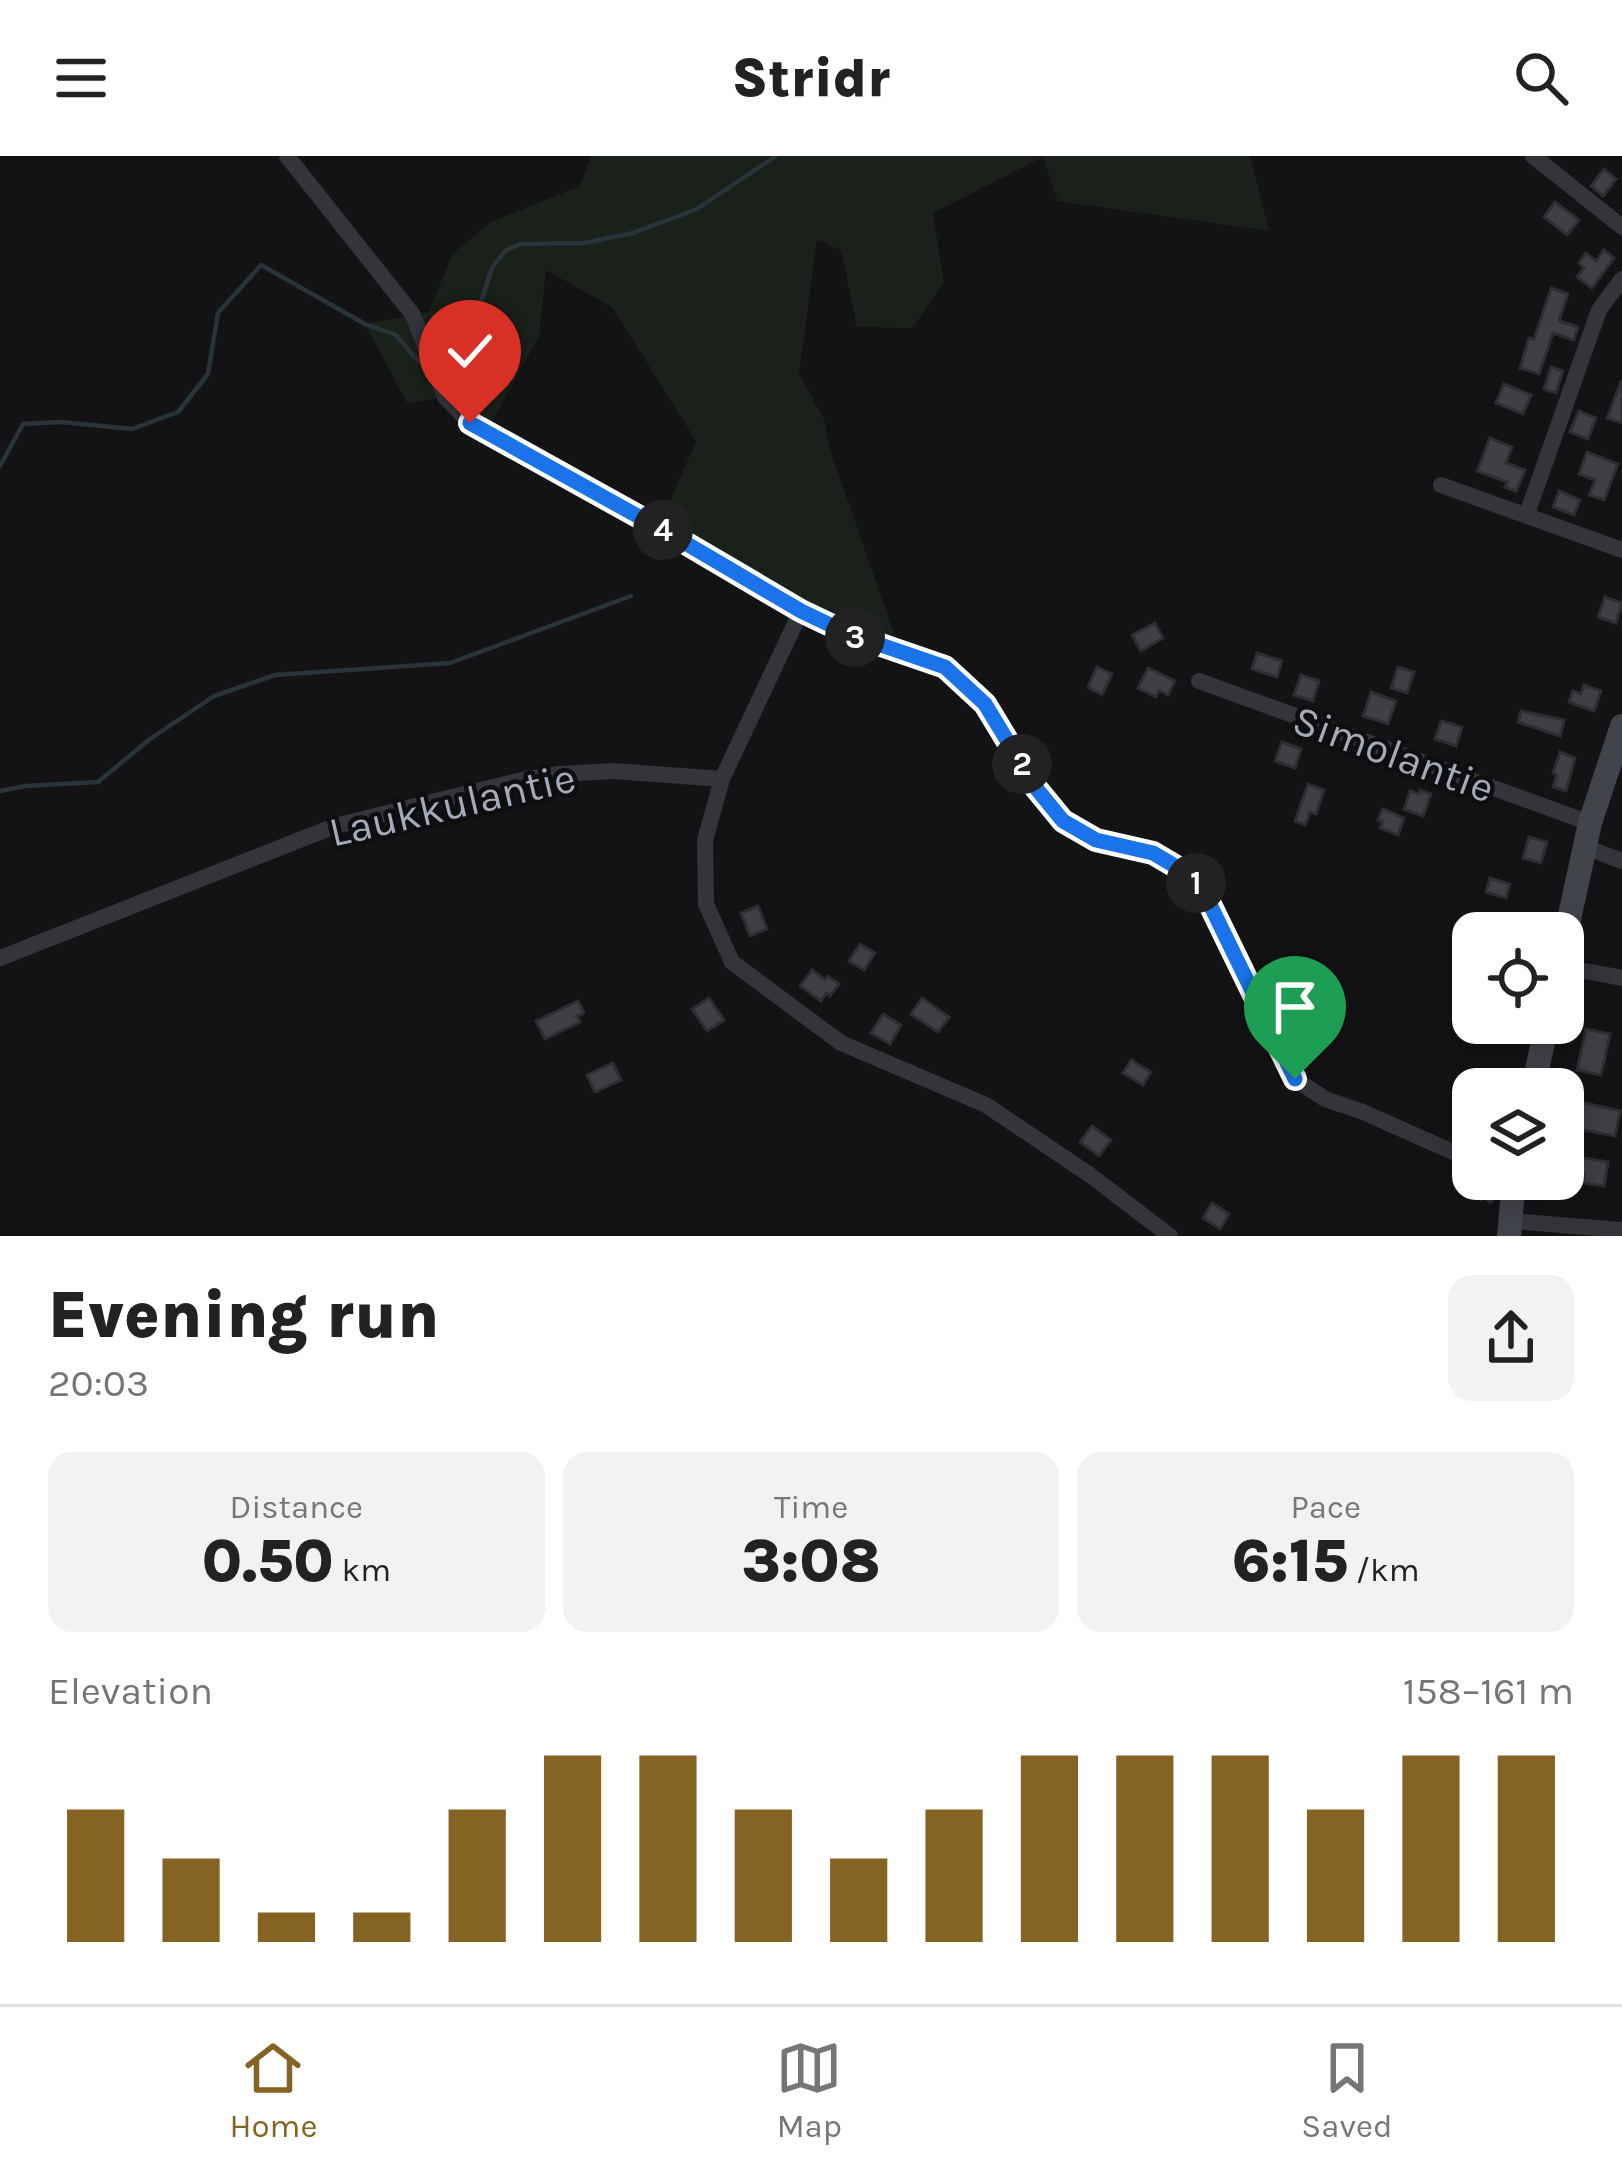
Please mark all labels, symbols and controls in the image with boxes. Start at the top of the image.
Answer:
icon: menu [48,45,114,111]
icon: search [1508,45,1574,111]
text: Stridr [732,46,890,110]
pin [419,300,521,423]
icon: check [437,318,503,384]
pin: 4 [633,500,693,560]
text: 4 [653,511,673,549]
pin: 3 [825,607,885,667]
text: 3 [845,618,865,656]
street label: Simolantie [1286,694,1501,813]
pin: 2 [992,734,1052,794]
text: 2 [1012,745,1032,783]
street label: Laukkulantie [324,752,580,858]
pin: 1 [1166,853,1226,913]
text: 1 [1190,864,1202,902]
map controls [1452,912,1584,1200]
button: locate [1452,912,1584,1044]
pin [1244,956,1346,1079]
icon: arrive [1262,974,1328,1040]
button: layers [1452,1068,1584,1200]
button: share [1448,1275,1574,1401]
text: Evening run [48,1276,439,1354]
text: 20:03 [48,1360,149,1406]
text: Distance [230,1488,363,1526]
text: Time [774,1488,848,1526]
text: Pace [1290,1488,1361,1526]
text: 0.50 [202,1526,334,1596]
text: 3:08 [741,1526,881,1596]
text: 6:15 [1232,1526,1348,1596]
text: km [334,1551,391,1589]
text: /km [1348,1551,1420,1589]
text: Elevation [48,1668,213,1714]
text: 158–161 m [1403,1668,1574,1714]
tab: Home [229,2035,317,2145]
tab: Map [776,2035,842,2145]
tab: Saved [1301,2035,1393,2145]

